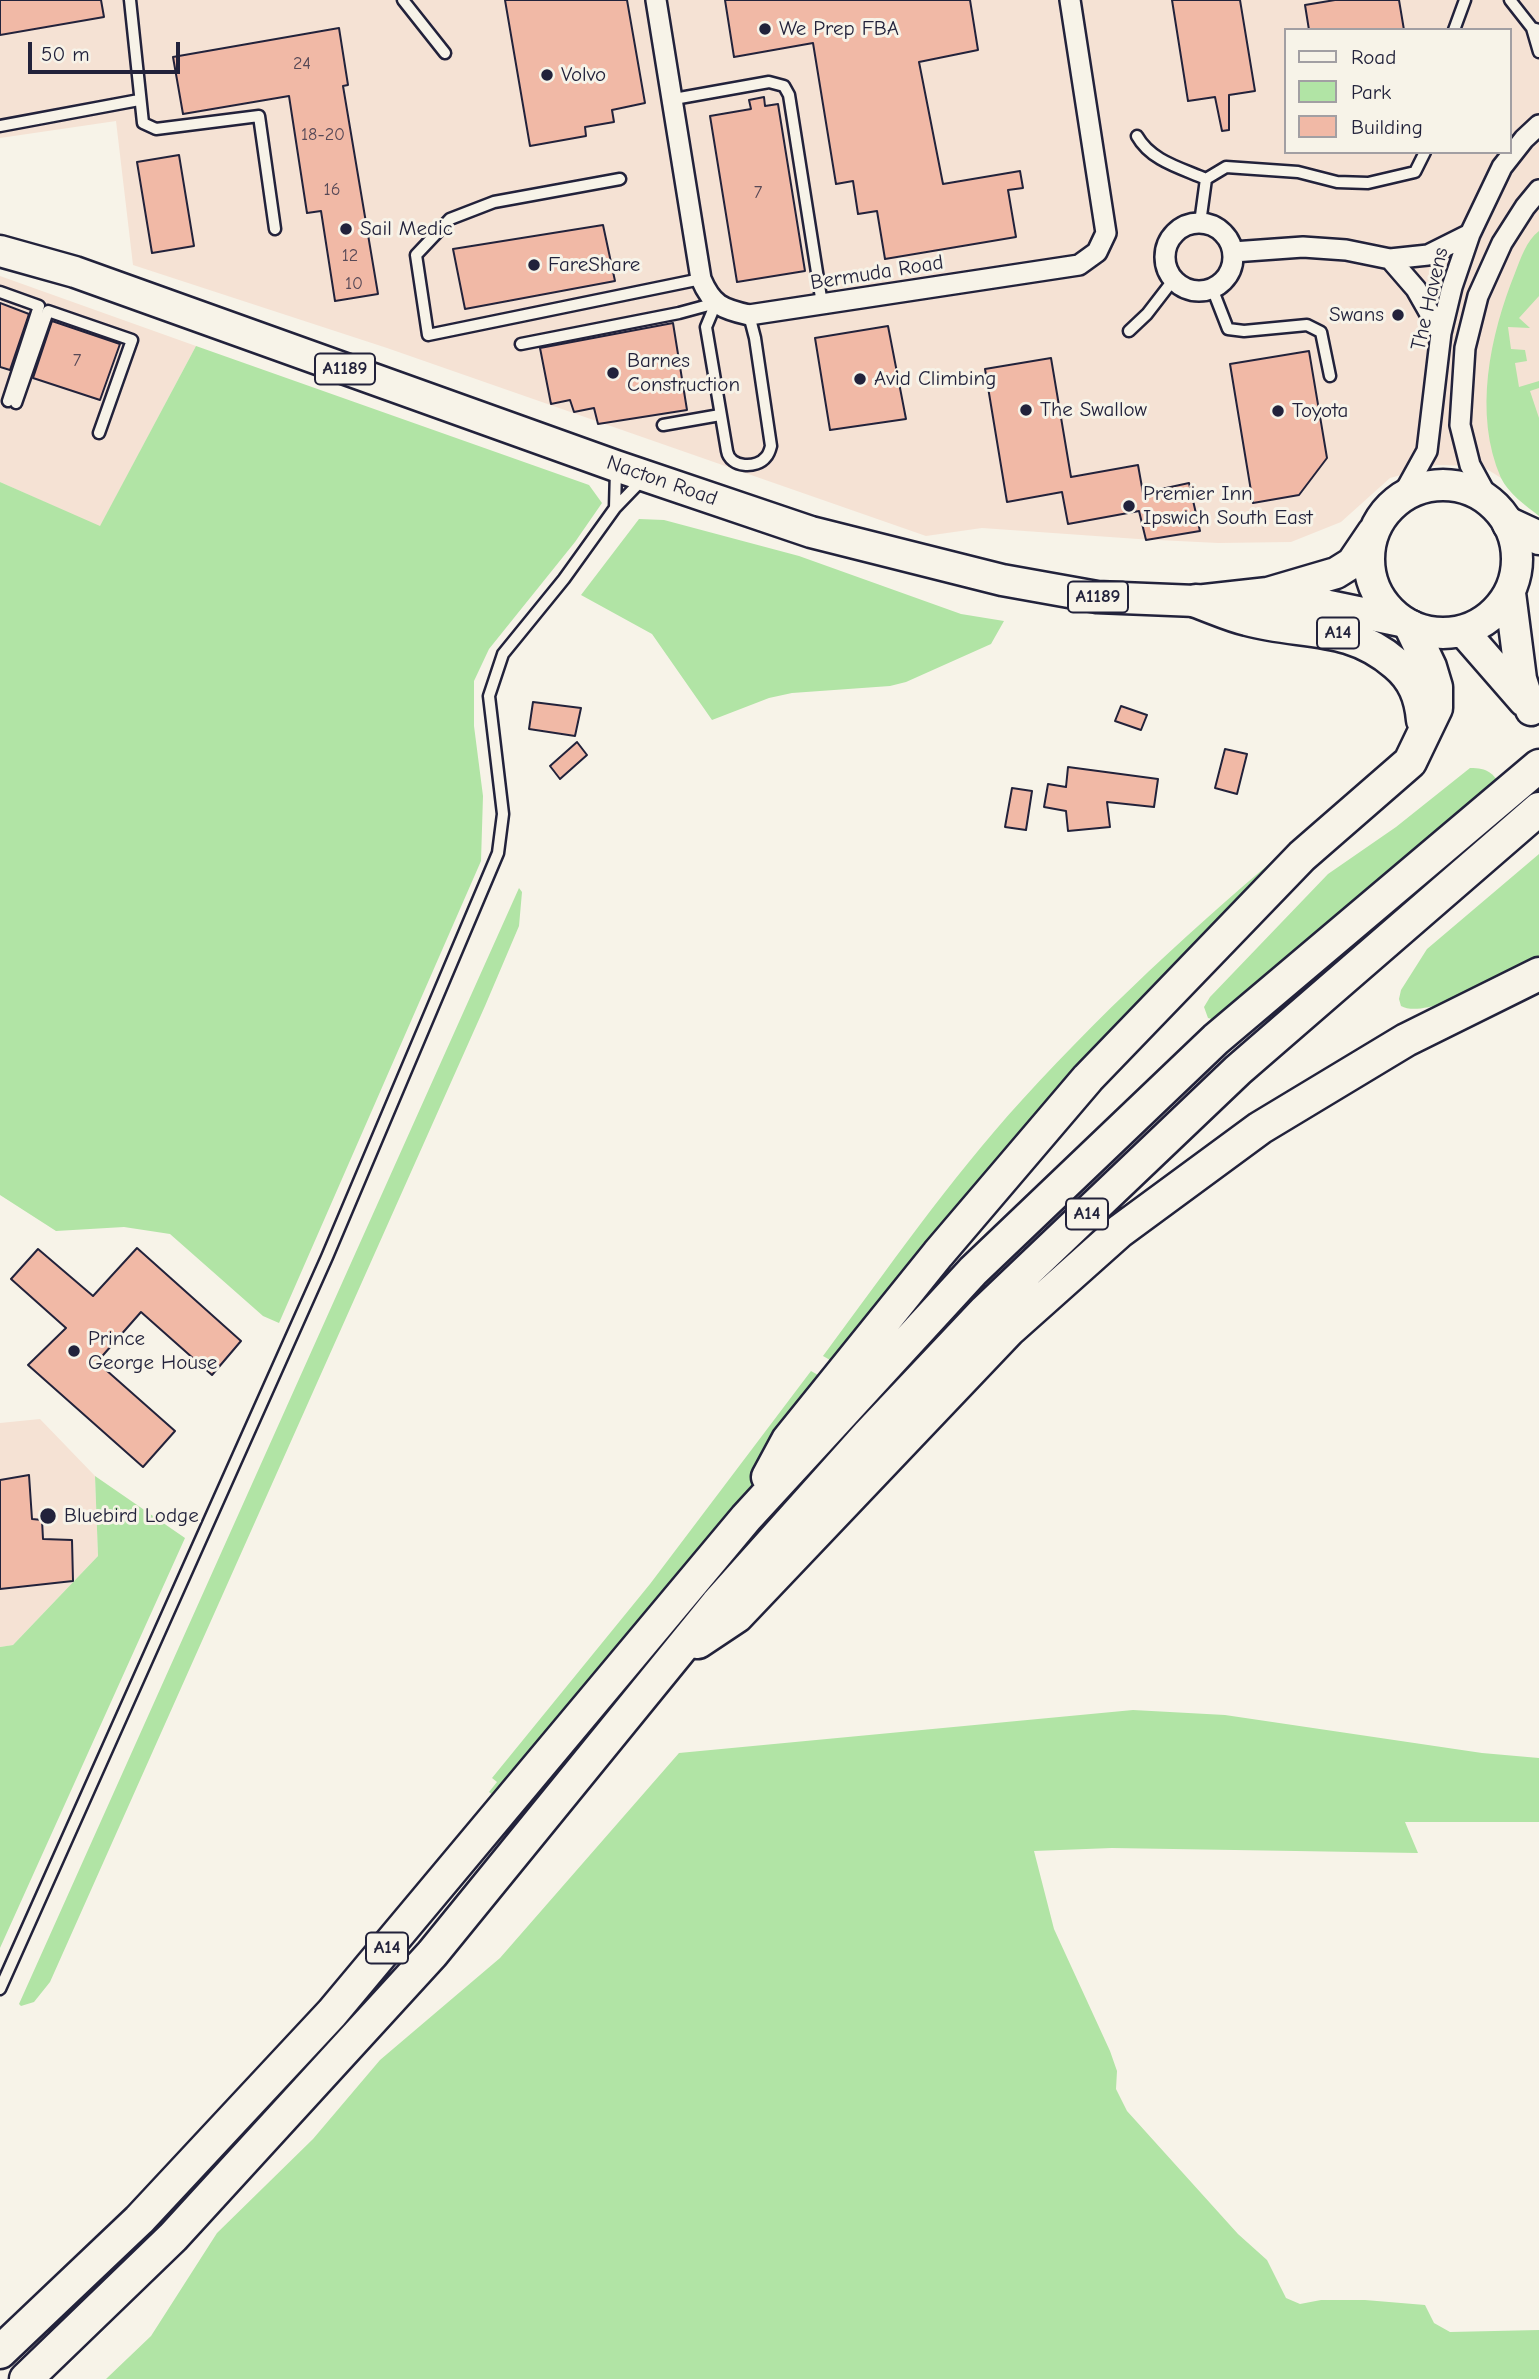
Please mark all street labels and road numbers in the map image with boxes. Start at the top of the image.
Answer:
street label: The Havens [1406,245,1454,353]
street label: Bermuda Road [809,250,945,296]
road number: A1189 [315,354,375,384]
street label: Nacton Road [603,450,721,512]
road number: A1189 [1068,582,1128,612]
road number: A14 [1317,618,1359,648]
road number: A14 [1066,1198,1108,1230]
road number: A14 [366,1932,408,1964]

